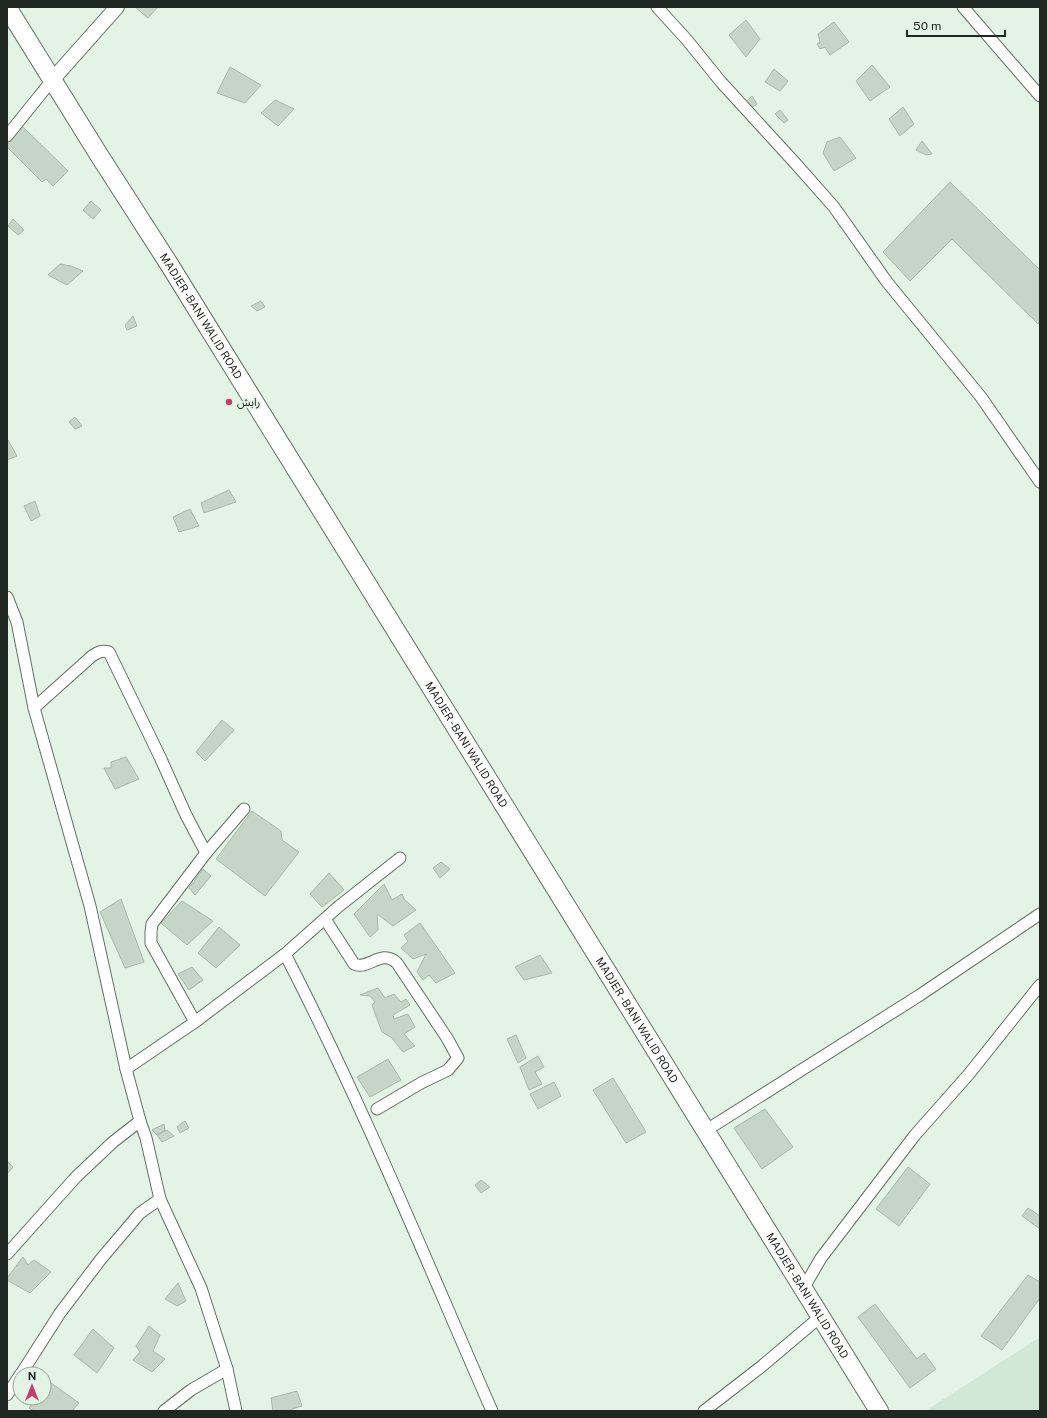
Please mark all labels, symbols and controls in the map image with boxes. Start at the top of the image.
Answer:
scale bar [907,12,1005,38]
text: 50 m [913,19,941,33]
street label: MADJER -BANI WALID ROAD [158,251,245,381]
place label: رابش [237,396,260,409]
marker: رابش [224,397,234,407]
street label: MADJER -BANI WALID ROAD [423,680,510,810]
street label: MADJER -BANI WALID ROAD [594,955,681,1085]
street label: MADJER -BANI WALID ROAD [764,1230,851,1361]
north arrow [12,1366,52,1406]
text: N [28,1370,36,1382]

